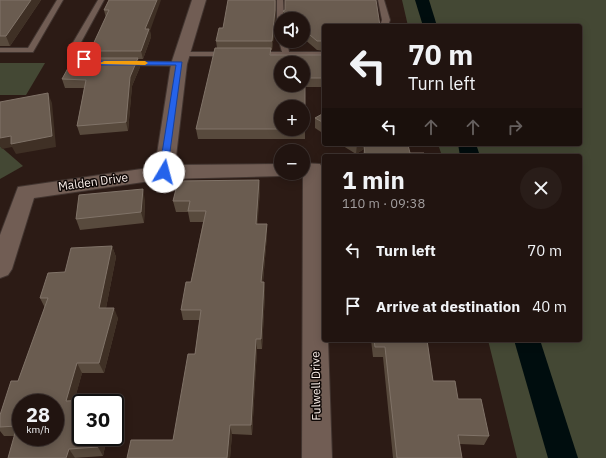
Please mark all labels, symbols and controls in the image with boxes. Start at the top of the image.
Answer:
map controls [274,12,310,180]
button: sound [274,12,310,48]
text: 70 m [408,36,473,73]
icon: left [342,40,394,92]
pin [67,42,101,76]
icon: arrive [73,48,95,70]
button: search [274,56,310,92]
text: Turn left [408,72,476,95]
button: + [274,100,310,136]
icon: left [378,116,400,138]
icon: ahead [420,116,442,138]
icon: ahead [462,116,484,138]
icon: right [504,116,526,138]
button: − [274,144,310,180]
position arrow [143,151,185,193]
text: 1 min [342,164,405,196]
button: close [520,167,562,209]
street label: Malden Drive [57,169,129,194]
text: 110 m · 09:38 [342,195,425,212]
icon: left [342,239,364,261]
text: Turn left [376,241,436,260]
text: 70 m [527,241,562,260]
icon: arrive [342,295,364,317]
text: Arrive at destination [376,297,520,316]
text: 40 m [532,297,567,316]
street label: Fulwell Drive [307,351,324,421]
speed limit sign: 30 [72,394,124,446]
text: 28 [26,401,50,428]
text: km/h [26,423,50,436]

